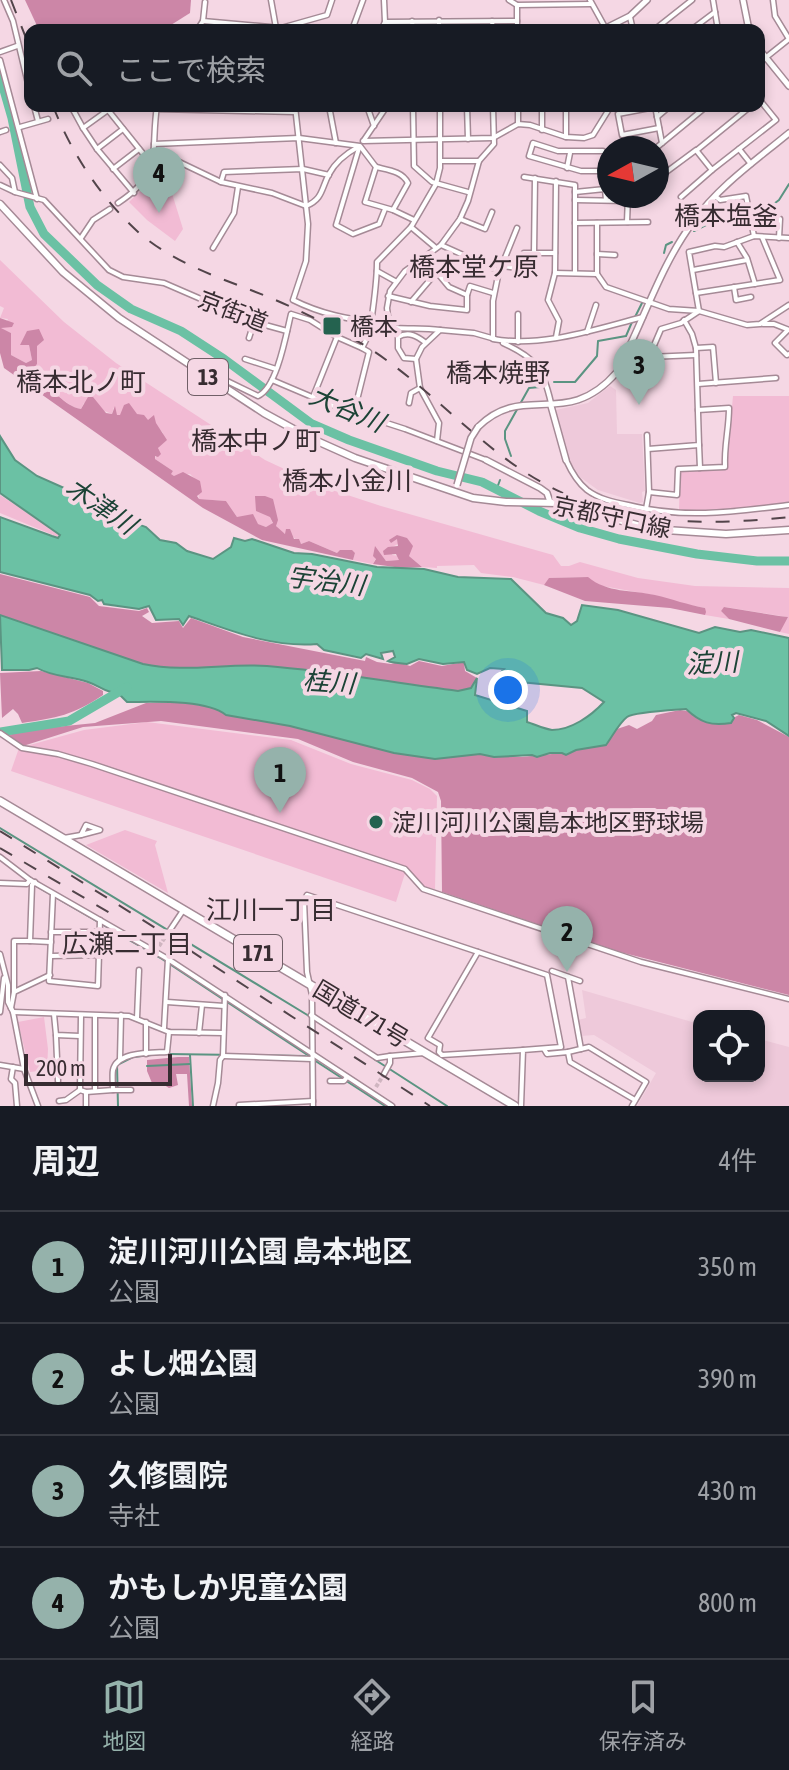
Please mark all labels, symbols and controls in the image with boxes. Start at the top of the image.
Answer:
search box [24,24,765,112]
icon: search [52,46,96,90]
text: ここで検索 [116,53,266,87]
north arrow [597,136,669,208]
pin: 4 [133,147,185,213]
district label: 橋本塩釜 [674,201,778,231]
district label: 橋本堂ケ原 [409,252,539,282]
street label: 京街道 [195,285,271,337]
place label: 橋本 [350,313,398,340]
marker: 橋本 [321,315,343,337]
pin: 3 [613,339,665,405]
district label: 橋本焼野 [446,358,550,388]
road number: 13 [188,359,228,395]
district label: 橋本北ノ町 [16,367,146,397]
water label: 大谷川 [305,380,392,439]
district label: 橋本中ノ町 [191,426,321,456]
district label: 橋本小金川 [282,466,412,496]
water label: 木津川 [60,472,144,542]
street label: 京都守口線 [551,491,673,543]
water label: 宇治川 [285,561,370,601]
water label: 淀川 [685,647,742,679]
water label: 桂川 [302,665,359,699]
your location [488,670,528,710]
pin: 1 [254,747,306,813]
place label: 淀川河川公園島本地区野球場 [392,809,704,836]
marker: 淀川河川公園島本地区野球場 [367,813,385,831]
district label: 江川一丁目 [206,895,336,925]
pin: 2 [541,906,593,972]
district label: 広瀬二丁目 [62,929,192,959]
road number: 171 [234,935,282,971]
street label: 国道171号 [309,975,413,1053]
map controls [693,1010,765,1082]
button: locate [693,1010,765,1082]
scale bar [24,1050,172,1086]
text: 200 m [36,1055,86,1081]
text: 周辺 [32,1141,100,1180]
text: 4件 [719,1146,757,1176]
text: 淀川河川公園 島本地区 [108,1234,412,1268]
text: 1 [52,1252,64,1282]
text: 350 m [698,1252,757,1282]
text: 公園 [108,1277,160,1307]
text: よし畑公園 [108,1346,258,1380]
text: 2 [52,1364,64,1394]
text: 390 m [698,1364,757,1394]
text: 公園 [108,1389,160,1419]
text: 久修園院 [108,1458,228,1492]
text: 3 [52,1476,64,1506]
text: 430 m [698,1476,757,1506]
text: 寺社 [108,1501,160,1531]
text: かもしか児童公園 [108,1570,348,1604]
text: 4 [52,1588,64,1618]
text: 800 m [698,1588,757,1618]
text: 公園 [108,1613,160,1643]
tab: 地図 [102,1675,146,1755]
tab: 経路 [350,1675,395,1755]
tab: 保存済み [599,1675,687,1755]

